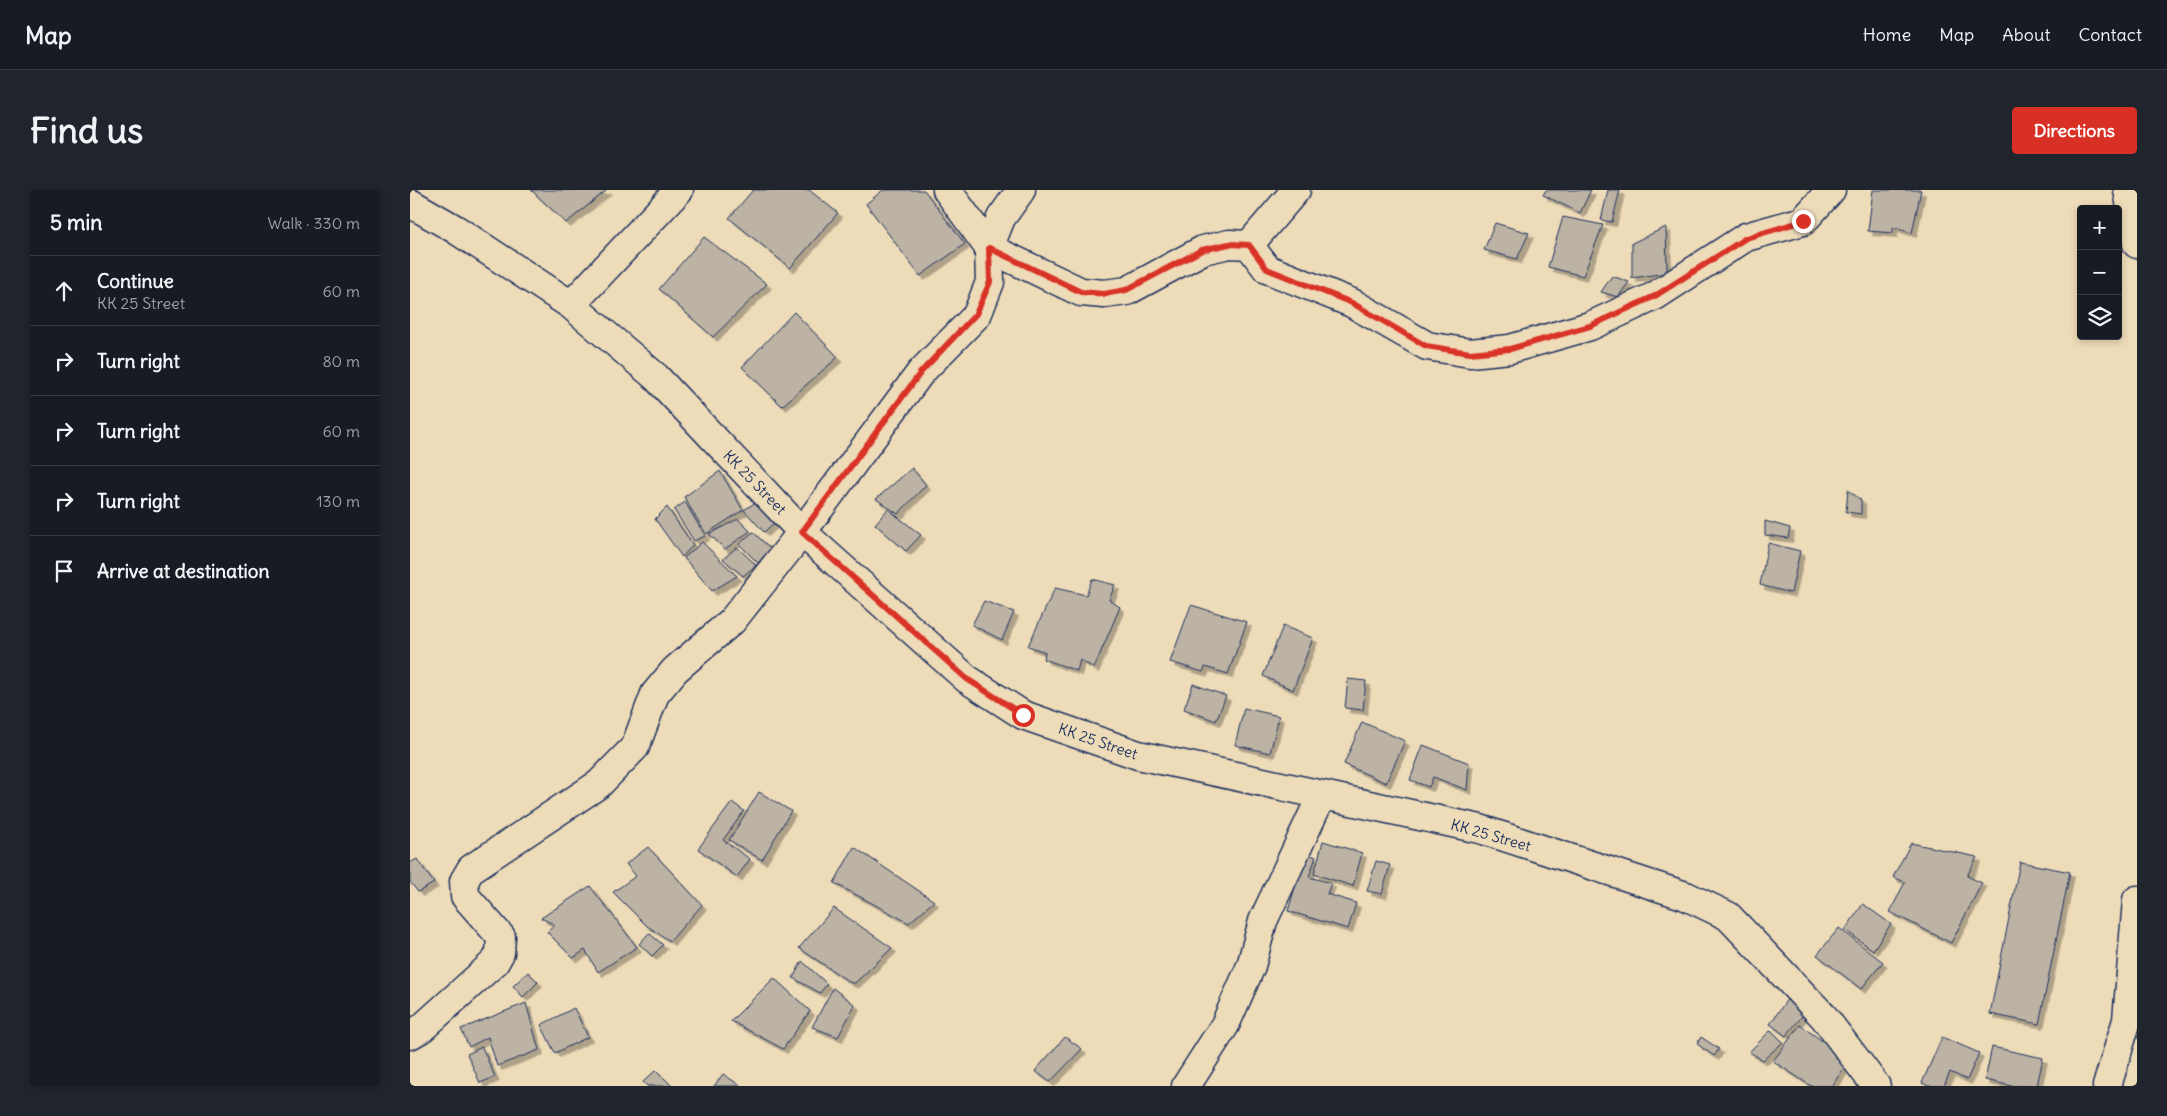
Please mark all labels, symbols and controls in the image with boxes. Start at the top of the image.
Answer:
text: Map [25,20,72,50]
text: Home [1863,23,1911,46]
text: Map [1939,23,1974,46]
text: About [2002,23,2050,46]
text: Contact [2078,23,2142,46]
button: Directions [2012,107,2137,154]
text: Find us [30,108,143,152]
map controls [2077,205,2122,340]
button: + [2077,205,2122,250]
text: 5 min [50,209,102,236]
route end [1792,210,1815,233]
text: Walk · 330 m [267,213,360,233]
button: − [2077,250,2122,295]
text: Continue [97,269,174,293]
icon: ahead [50,277,78,305]
text: 60 m [322,281,360,301]
text: KK 25 Street [97,293,185,313]
button: layers [2077,295,2122,340]
icon: right [50,347,78,375]
text: Turn right [97,349,180,373]
text: 80 m [322,351,360,371]
icon: right [50,417,78,445]
text: Turn right [97,419,180,443]
text: 60 m [322,421,360,441]
street label: KK 25 Street [719,446,791,518]
icon: right [50,487,78,515]
text: Turn right [97,489,180,513]
text: 130 m [316,491,360,511]
icon: arrive [50,557,78,585]
text: Arrive at destination [97,559,270,583]
route start [1012,704,1035,727]
street label: KK 25 Street [1056,719,1140,763]
street label: KK 25 Street [1449,814,1533,856]

